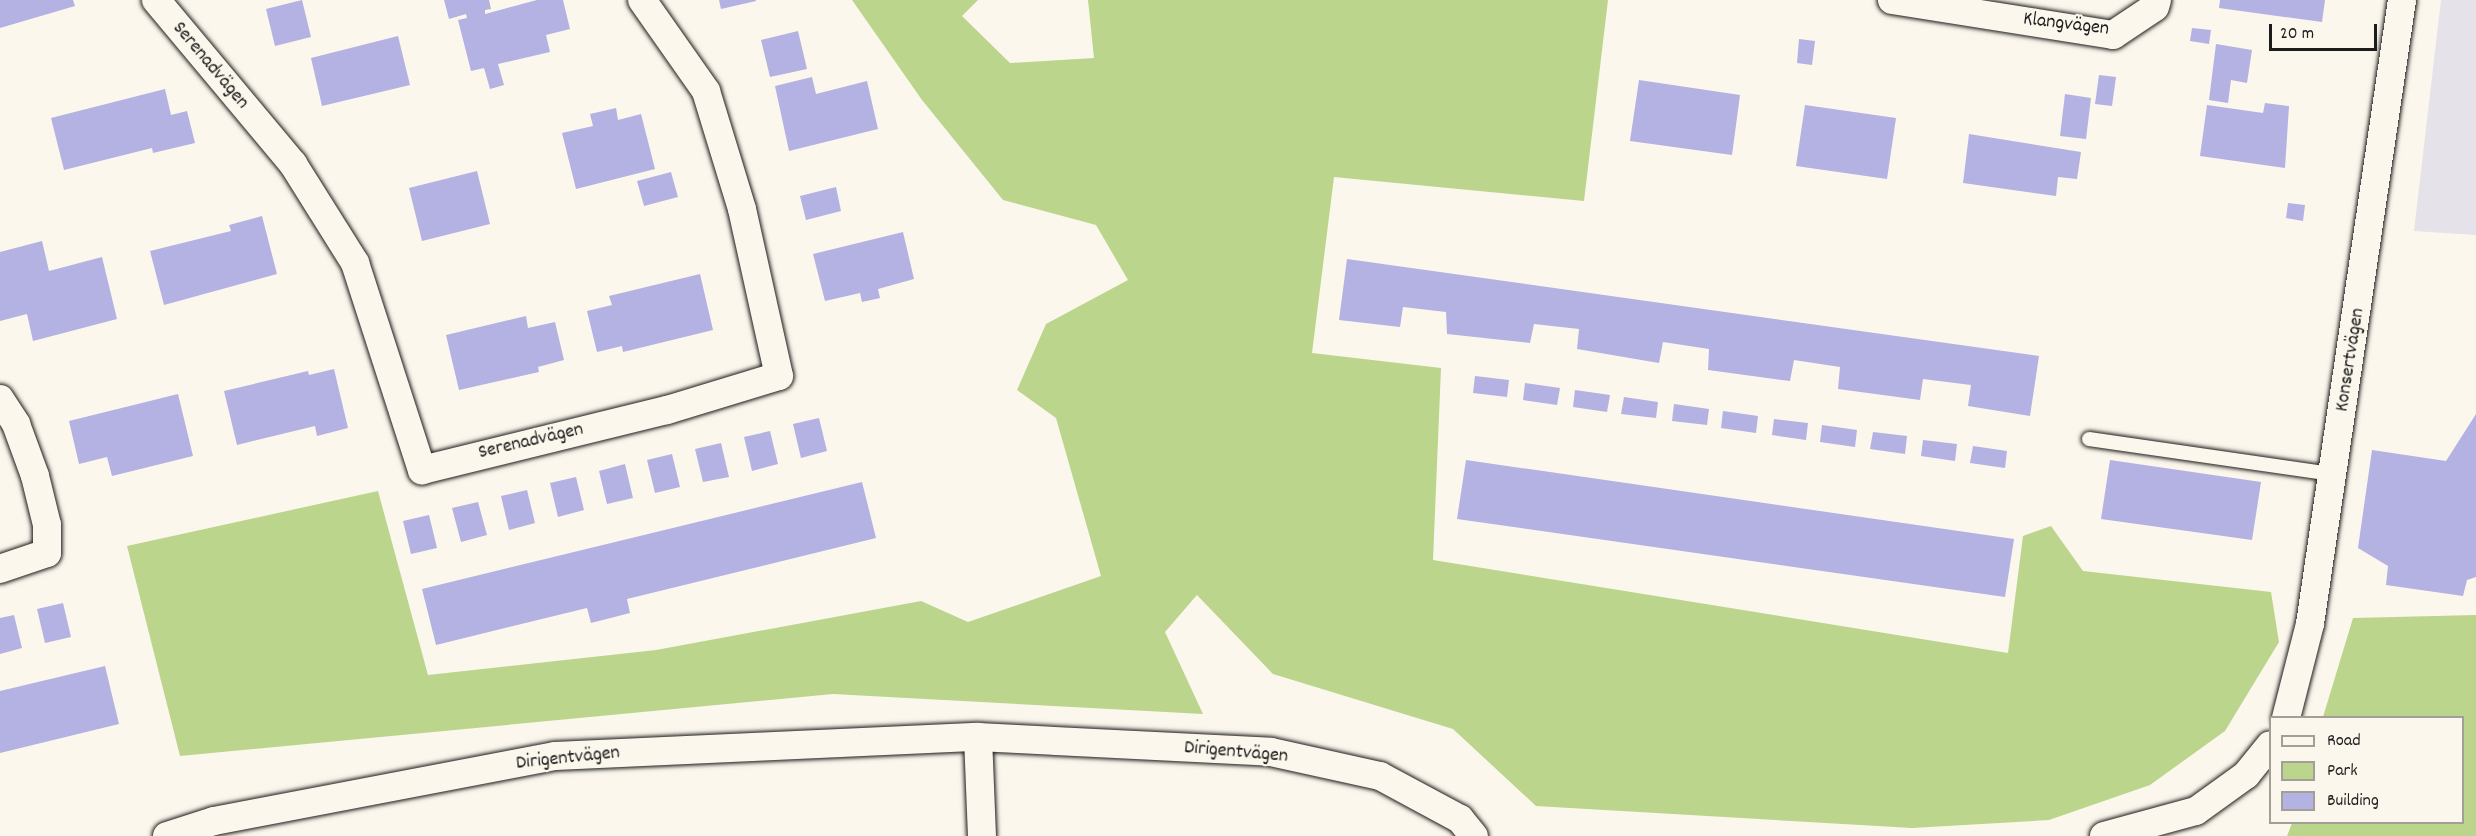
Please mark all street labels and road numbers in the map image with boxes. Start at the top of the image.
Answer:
street label: Klangvägen [2022,8,2110,42]
street label: Serenadvägen [166,17,254,115]
street label: Konsertvägen [2331,307,2371,413]
street label: Serenadvägen [476,418,586,466]
street label: Dirigentvägen [1183,736,1289,770]
street label: Dirigentvägen [515,742,621,776]

